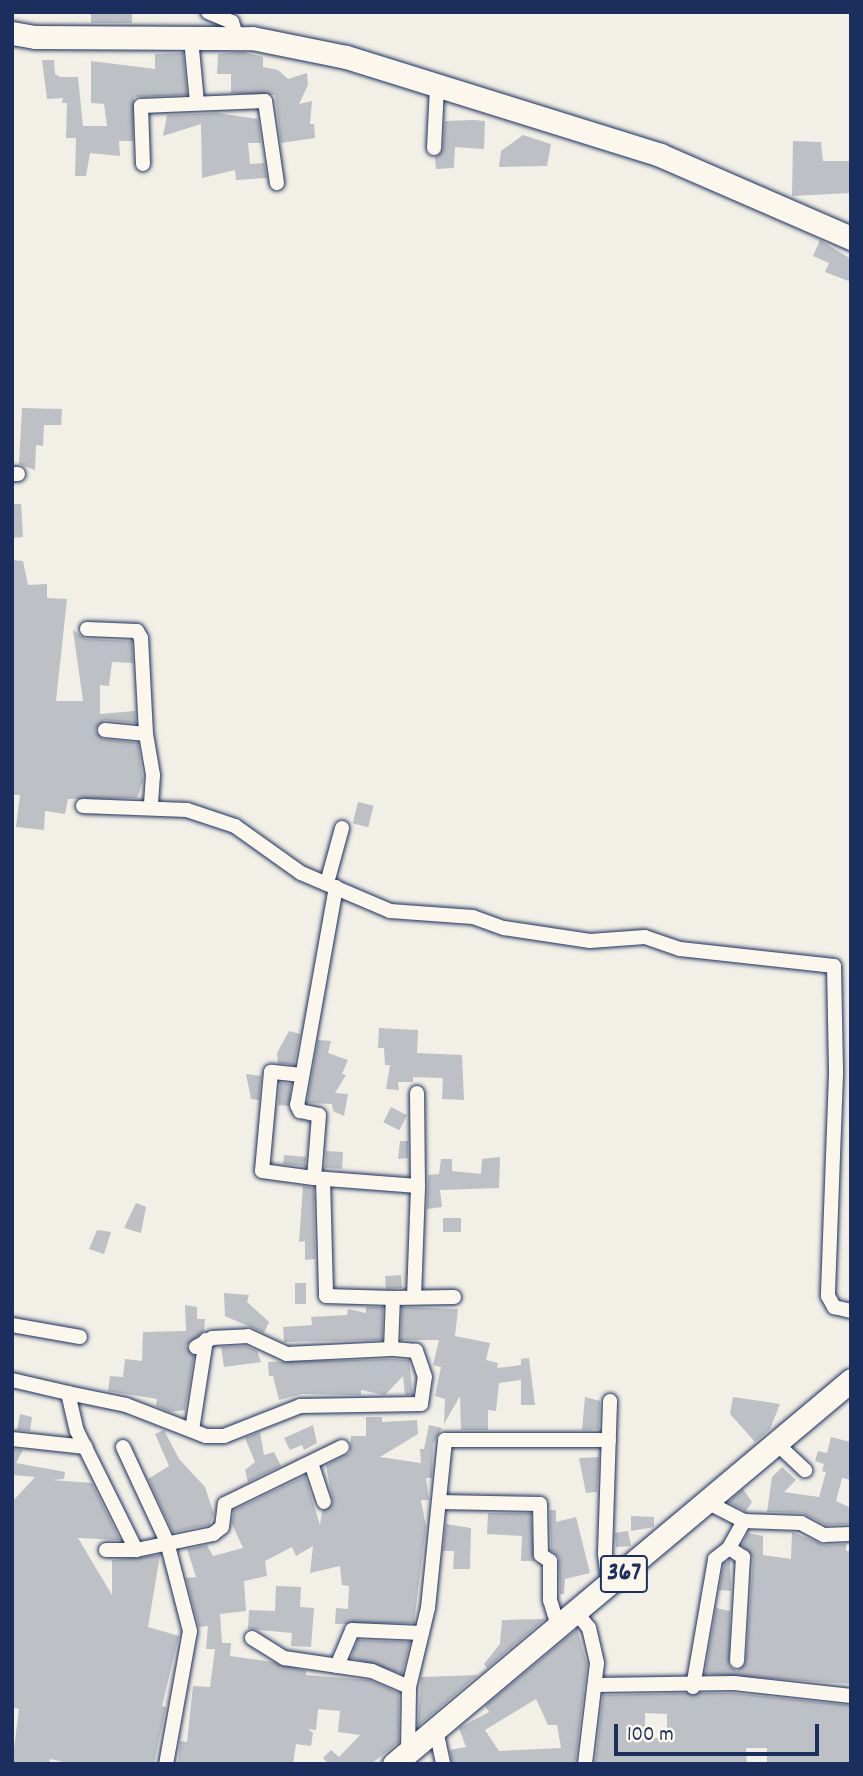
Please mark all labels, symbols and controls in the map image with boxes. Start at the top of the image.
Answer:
road number: 367 [600,1552,648,1596]
scale bar [618,1710,823,1754]
text: 100 m [627,1721,674,1751]

